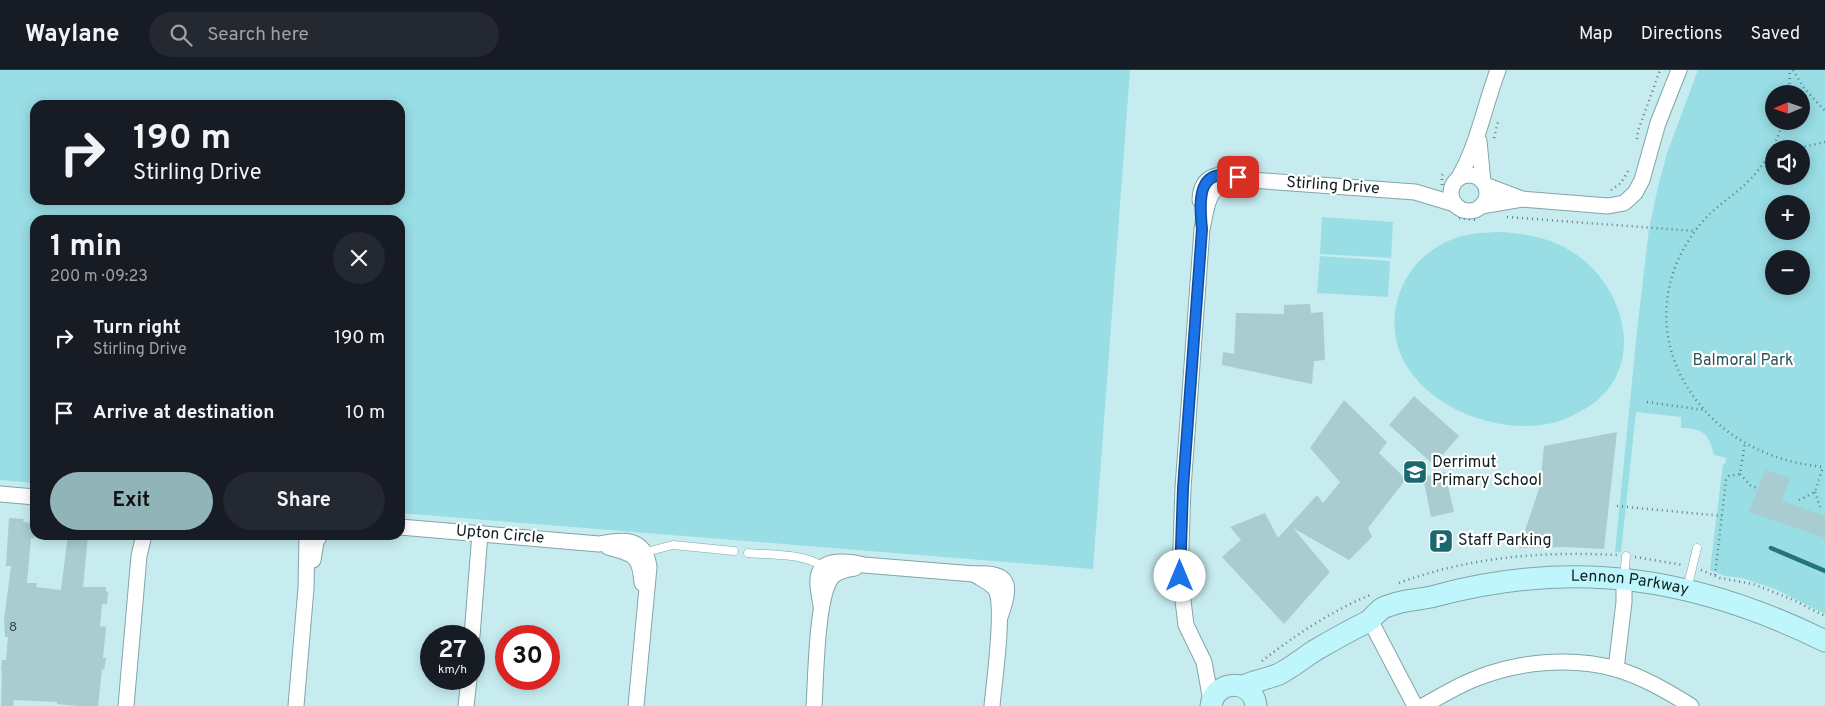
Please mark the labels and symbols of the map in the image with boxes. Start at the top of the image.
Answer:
north arrow [1765,85,1810,130]
pin [1217,156,1259,198]
street label: Stirling Drive [1286,173,1380,199]
park label: Balmoral Park [1692,351,1794,371]
place label: Derrimut Primary School [1432,453,1542,491]
school or university icon: Derrimut Primary School [1402,459,1428,485]
street label: Upton Circle [455,521,545,549]
parking icon: Staff Parking [1428,528,1454,554]
place label: Staff Parking [1458,531,1552,551]
position arrow [1153,549,1205,601]
street label: Lennon Parkway [1571,567,1691,600]
house number: 8 [9,619,17,636]
speed limit sign: 30 [495,625,560,690]

